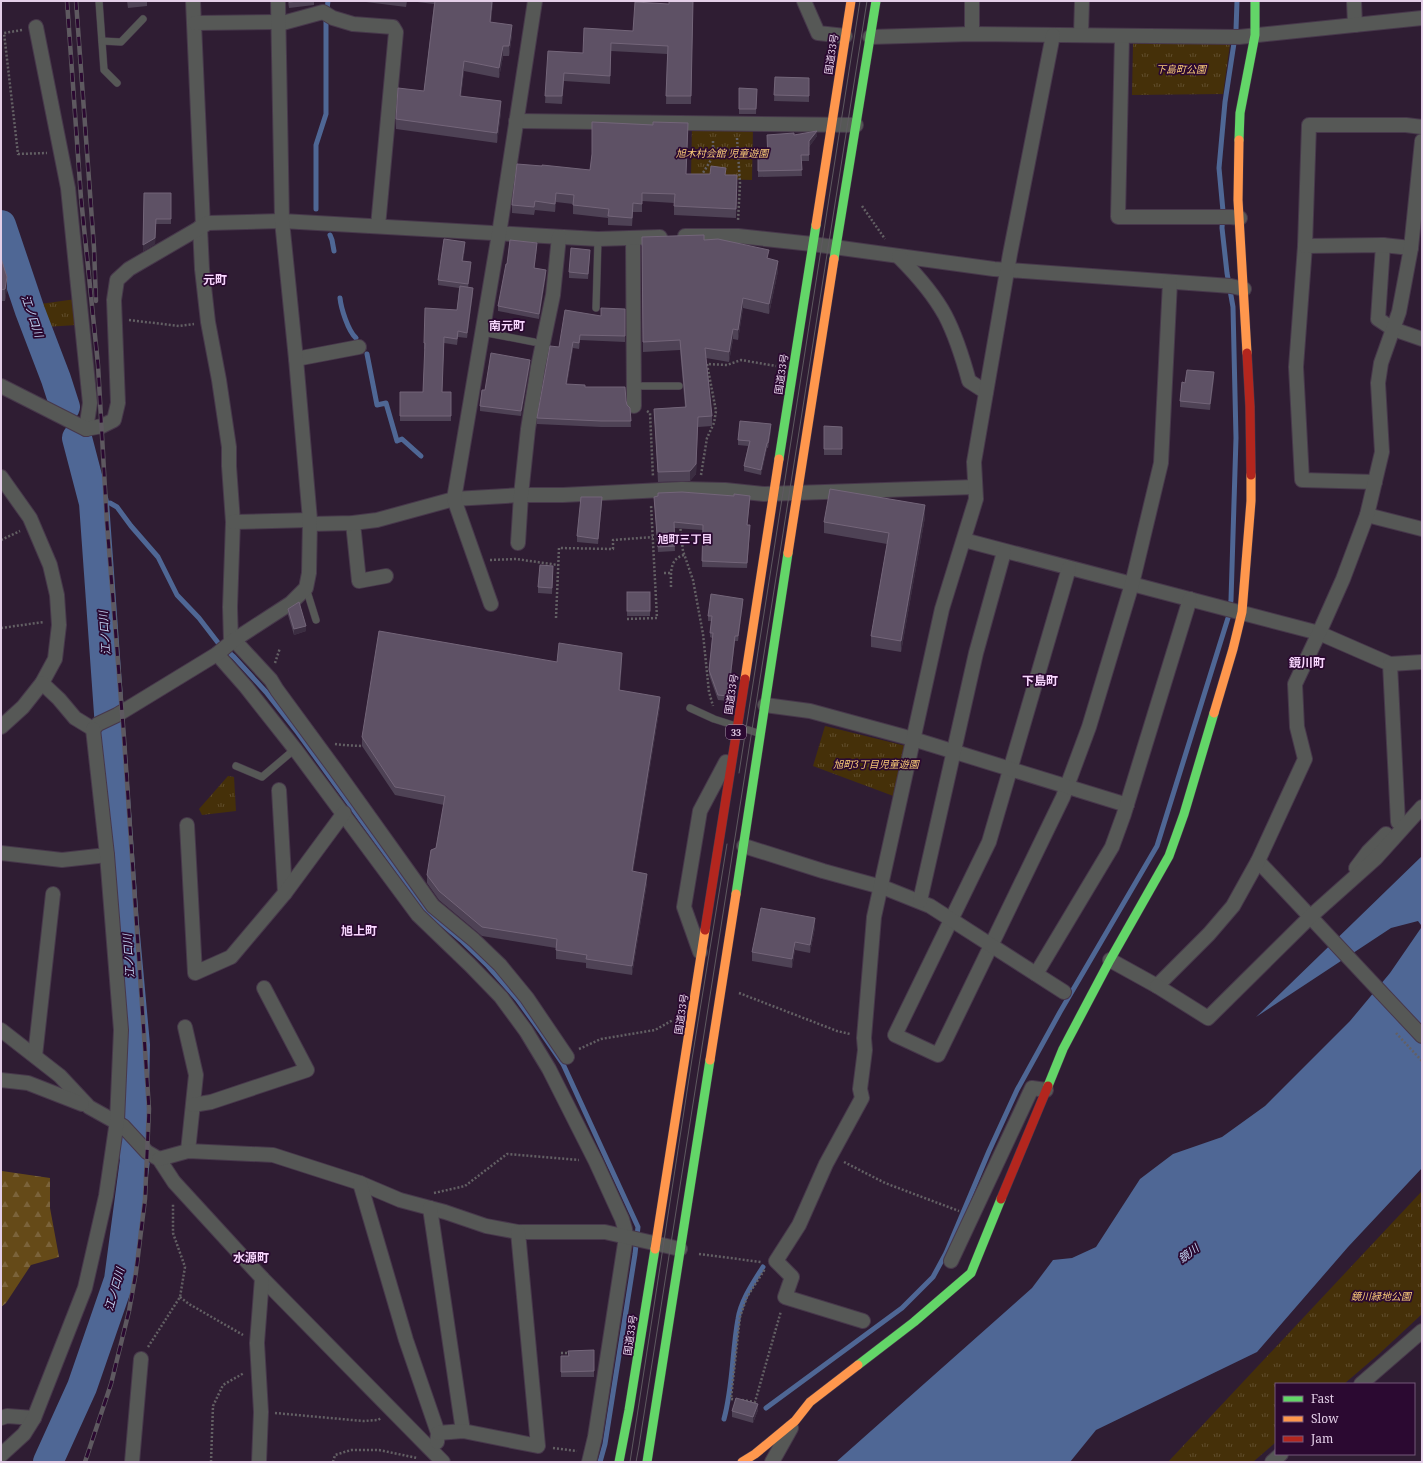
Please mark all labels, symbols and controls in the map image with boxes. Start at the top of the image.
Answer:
street label: 国道33号 [821,33,841,75]
park label: 下島町公園 [1156,62,1208,76]
park label: 旭木村会館 児童遊園 [676,146,770,160]
district label: 元町 [203,271,227,288]
water label: 江ノ口川 [19,293,48,340]
district label: 南元町 [489,317,525,334]
street label: 国道33号 [771,353,791,395]
district label: 旭町三丁目 [658,531,713,546]
water label: 江ノ口川 [95,610,113,655]
district label: 鏡川町 [1288,654,1325,671]
district label: 下島町 [1022,672,1058,689]
street label: 国道33号 [721,673,741,715]
road number: 33 [726,725,746,739]
park label: 旭町3丁目児童遊園 [833,757,921,771]
district label: 旭上町 [341,922,377,939]
water label: 江ノ口川 [119,933,137,978]
street label: 国道33号 [671,993,691,1035]
water label: 鏡川 [1175,1240,1202,1266]
district label: 水源町 [233,1249,269,1266]
water label: 江ノ口川 [101,1265,128,1312]
park label: 鏡川緑地公園 [1351,1289,1413,1303]
street label: 国道33号 [620,1314,640,1356]
legend [1275,1383,1415,1455]
text: Fast [1311,1390,1334,1407]
text: Slow [1311,1410,1339,1427]
text: Jam [1310,1430,1333,1447]

